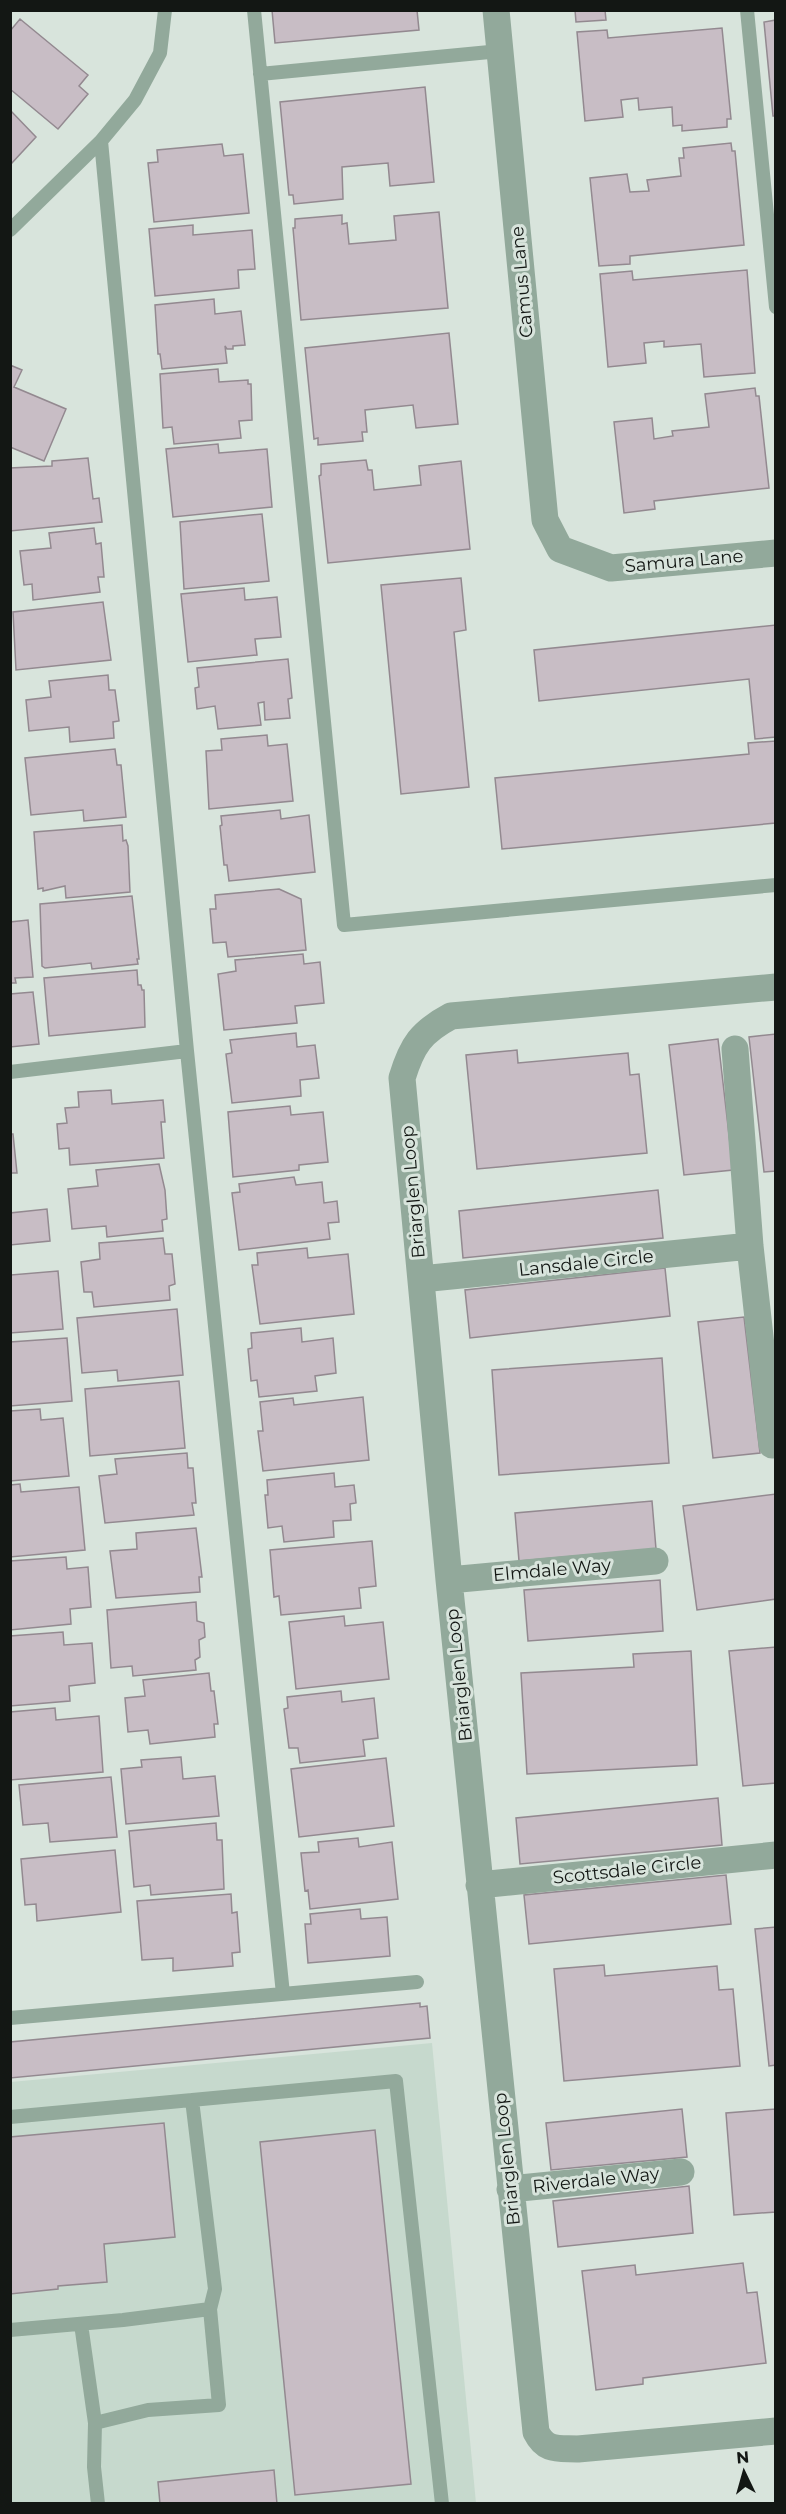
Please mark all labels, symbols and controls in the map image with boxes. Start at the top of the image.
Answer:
street label: Camus Lane [506,225,538,339]
street label: Samura Lane [624,545,744,577]
street label: Briarglen Loop [396,1125,430,1259]
street label: Lansdale Circle [517,1245,655,1281]
street label: Elmdale Way [492,1554,612,1586]
street label: Briarglen Loop [441,1608,477,1742]
street label: Scottsdale Circle [552,1851,702,1889]
street label: Briarglen Loop [489,2092,525,2226]
street label: Riverdale Way [531,2162,661,2198]
north arrow [714,2442,774,2502]
text: N [735,2448,750,2468]

